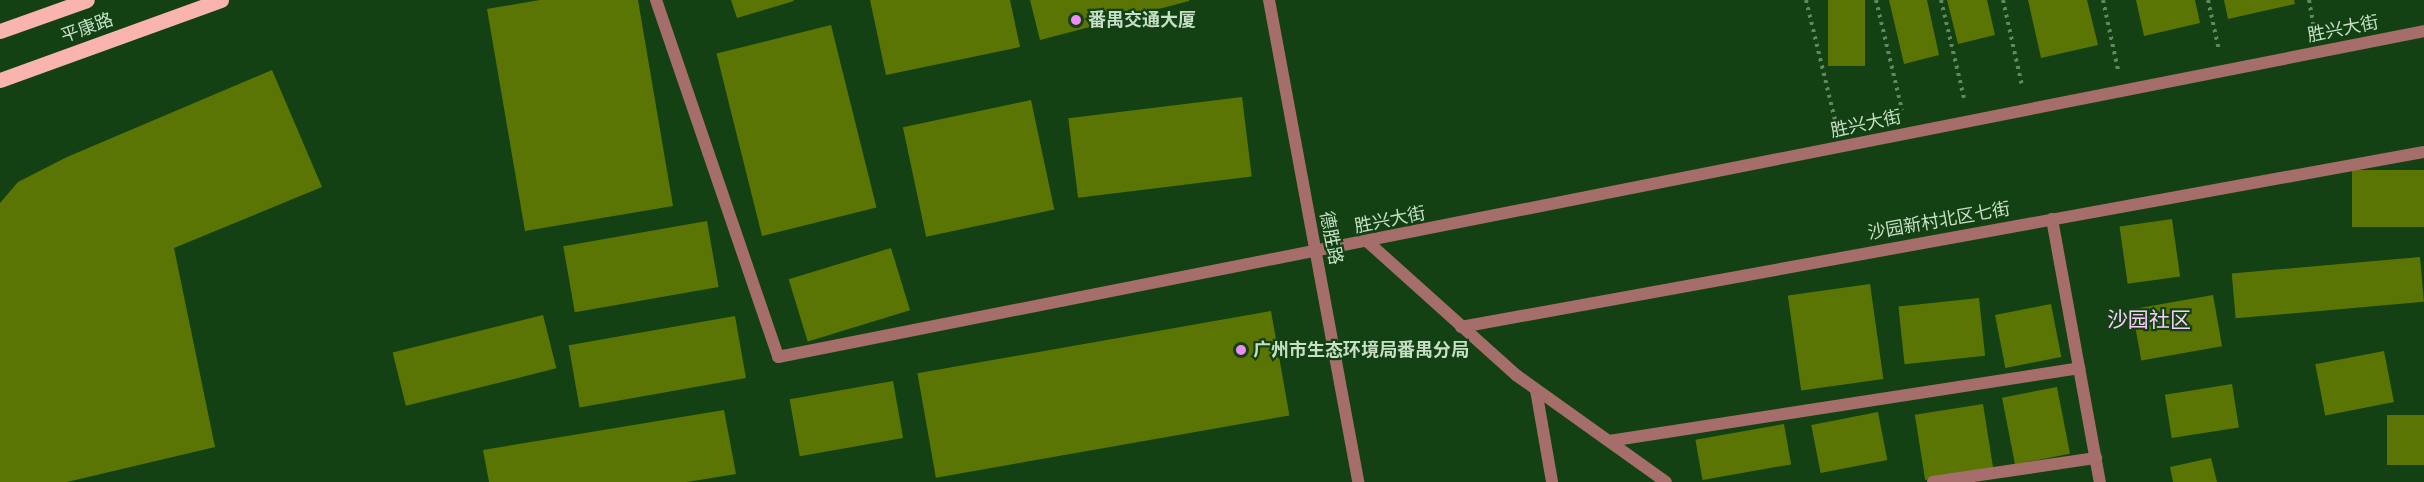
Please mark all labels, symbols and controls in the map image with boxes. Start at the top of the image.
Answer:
street label: 平康路 [58,9,116,47]
place label: 番禺交通大厦 [1088,9,1196,31]
street label: 胜兴大街 [2306,12,2380,46]
marker: 番禺交通大厦 [1069,13,1083,27]
street label: 胜兴大街 [1829,106,1903,142]
street label: 沙园新村北区七街 [1866,198,2012,244]
street label: 胜兴大街 [1353,203,1427,237]
street label: 德胜路 [1315,209,1347,267]
district label: 沙园社区 [2107,307,2191,333]
place label: 广州市生态环境局番禺分局 [1253,339,1469,361]
marker: 广州市生态环境局番禺分局 [1234,343,1248,357]

